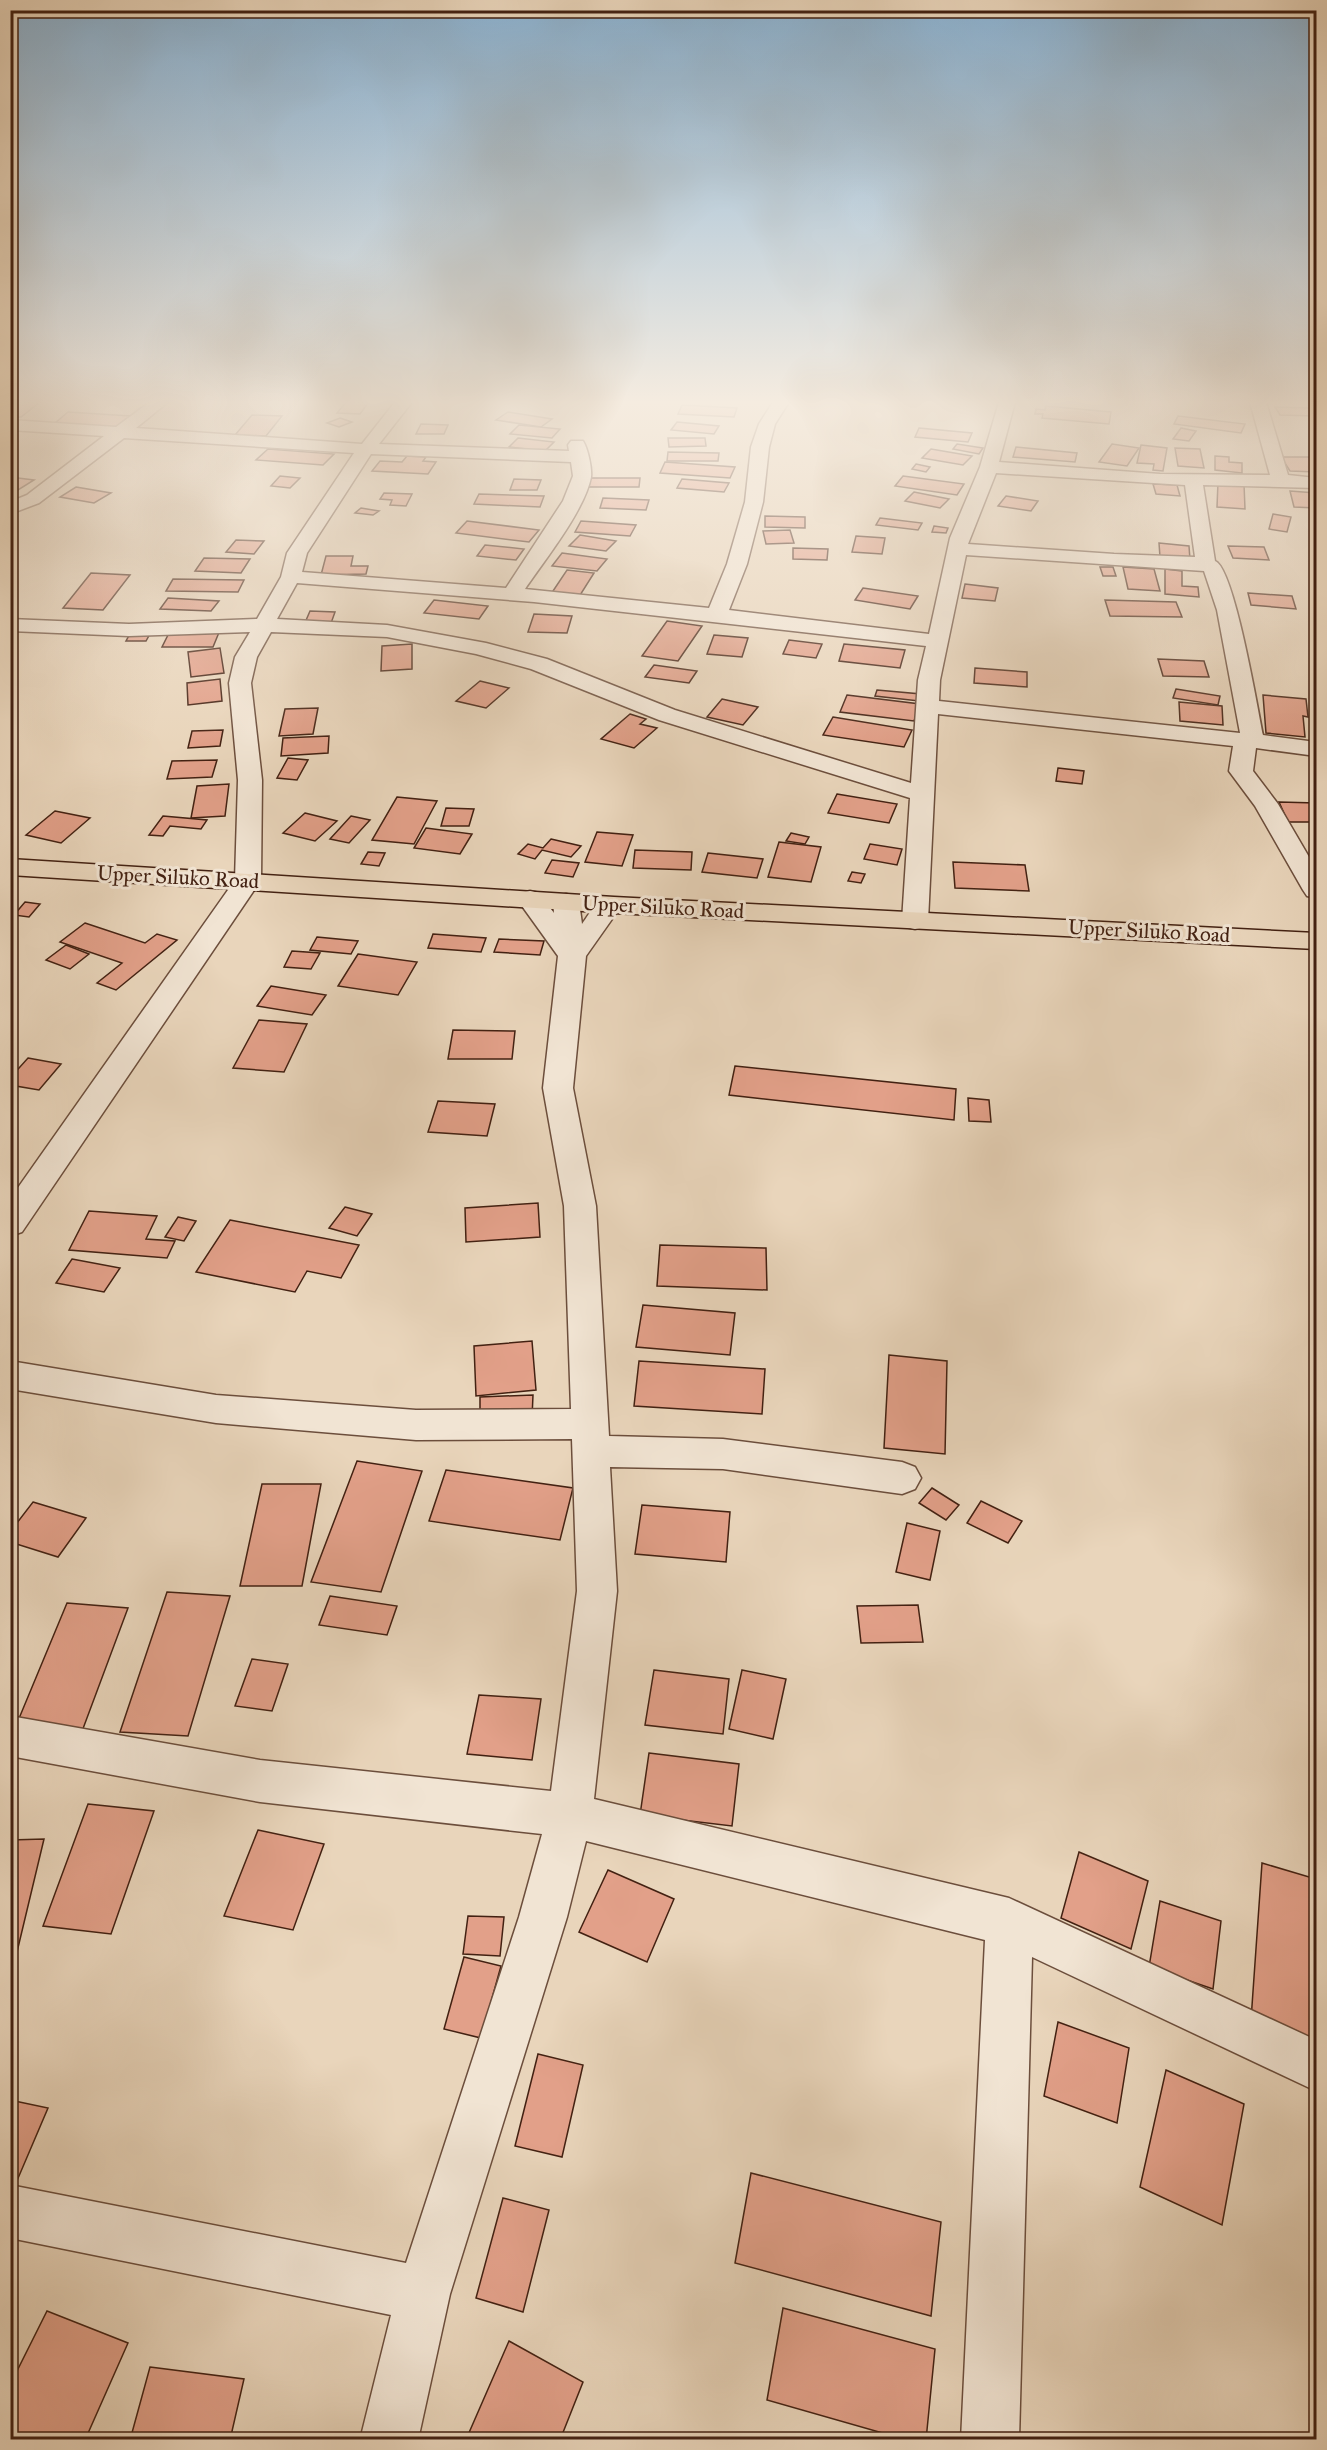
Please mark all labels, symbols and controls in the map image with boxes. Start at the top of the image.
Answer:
street label: Upper Siluko Road [96,860,260,894]
street label: Upper Siluko Road [581,890,745,924]
street label: Upper Siluko Road [1067,914,1231,948]

